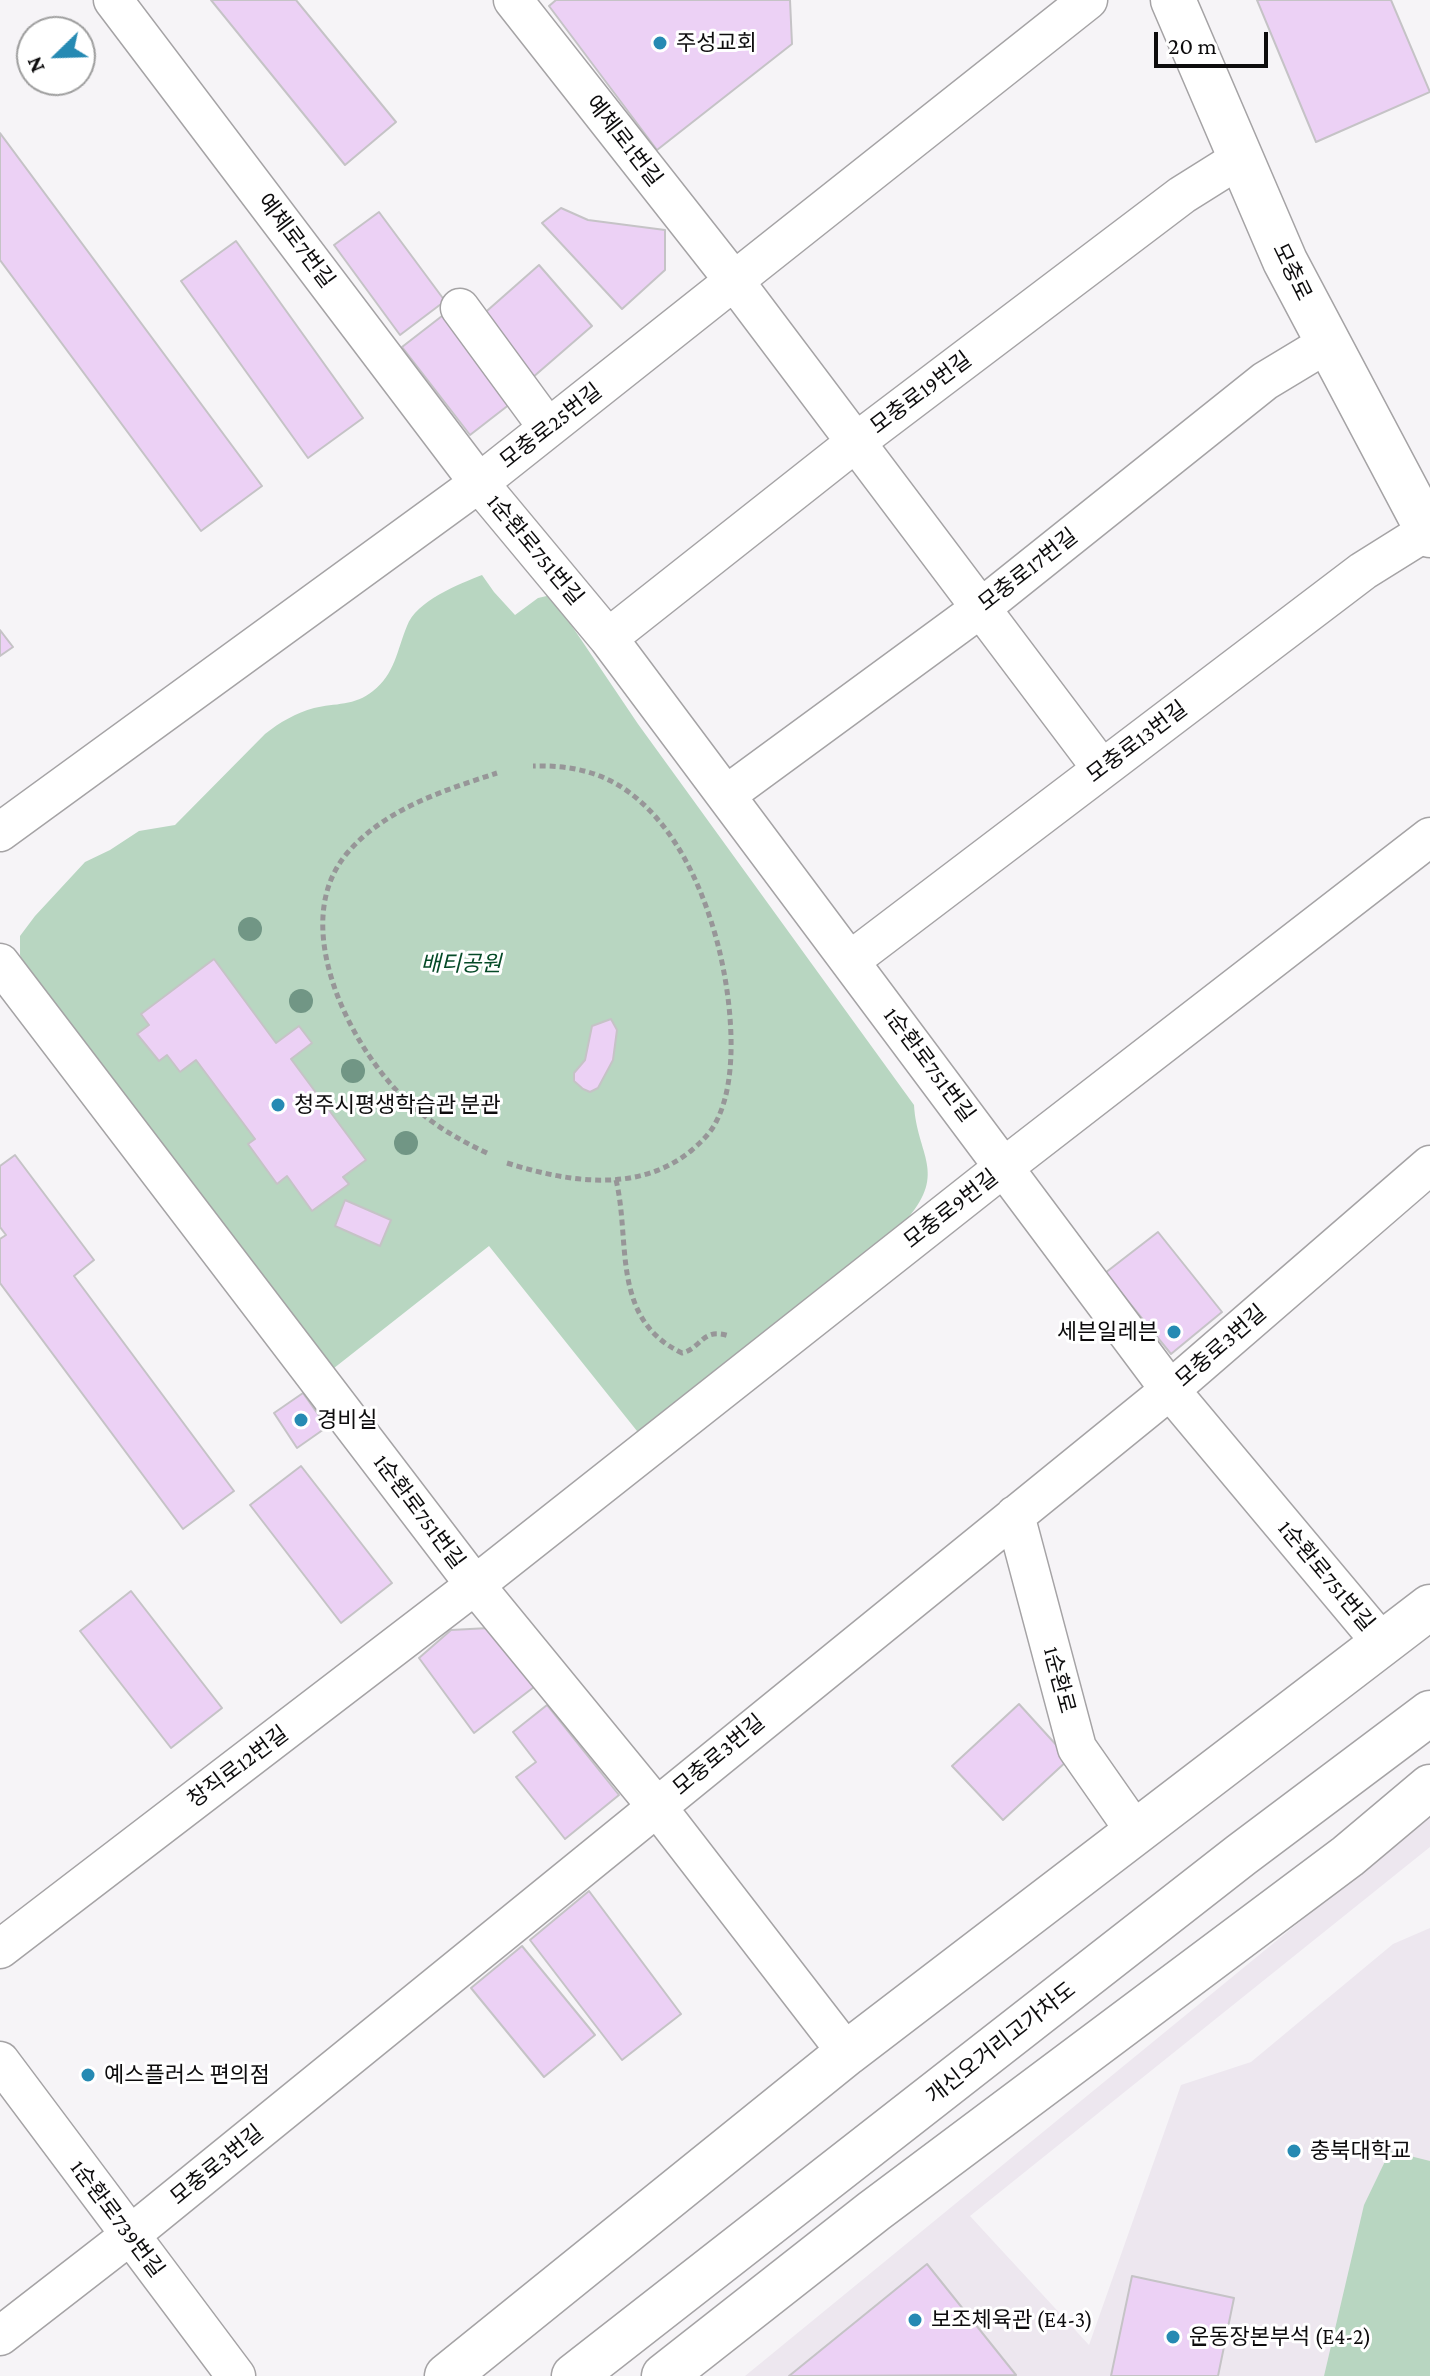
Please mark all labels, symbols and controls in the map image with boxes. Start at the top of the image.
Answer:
north arrow [16,16,96,96]
scale bar [1158,16,1272,66]
place label: 주성교회 [676,30,757,56]
text: 20 m [1168,32,1217,59]
marker: 주성교회 [651,34,669,52]
text: N [21,53,50,77]
street label: 예체로1번길 [580,90,668,192]
street label: 예체로7번길 [252,189,340,293]
street label: 모충로 [1267,239,1317,305]
street label: 모충로19번길 [865,346,977,440]
street label: 모충로25번길 [495,378,607,474]
street label: 1순환로751번길 [481,489,589,611]
street label: 모충로17번길 [973,523,1083,617]
street label: 모충로13번길 [1082,696,1192,788]
park label: 배티공원 [421,951,501,977]
street label: 1순환로751번길 [878,1003,980,1127]
place label: 청주시평생학습관 분관 [294,1092,501,1118]
marker: 청주시평생학습관 분관 [269,1096,287,1114]
street label: 모충로9번길 [899,1164,1003,1254]
street label: 모충로3번길 [1170,1299,1272,1393]
place label: 세븐일레븐 [1057,1319,1158,1345]
marker: 세븐일레븐 [1165,1323,1183,1341]
place label: 경비실 [317,1407,378,1433]
marker: 경비실 [292,1411,310,1429]
street label: 1순환로751번길 [368,1450,470,1574]
street label: 1순환로751번길 [1272,1515,1380,1637]
street label: 1순환로 [1037,1644,1081,1716]
street label: 모충로3번길 [668,1709,770,1801]
street label: 창직로12번길 [183,1721,293,1813]
street label: 개신오거리고가차도 [921,1977,1081,2109]
place label: 예스플러스 편의점 [104,2062,270,2088]
marker: 예스플러스 편의점 [79,2066,97,2084]
street label: 모충로3번길 [165,2120,269,2210]
place label: 충북대학교 [1310,2138,1411,2164]
marker: 충북대학교 [1285,2142,1303,2160]
street label: 1순환로739번길 [64,2155,170,2283]
place label: 보조체육관 (E4-3) [931,2307,1093,2333]
marker: 보조체육관 (E4-3) [906,2311,924,2329]
place label: 운동장본부석 (E4-2) [1189,2324,1371,2350]
marker: 운동장본부석 (E4-2) [1164,2328,1182,2346]

